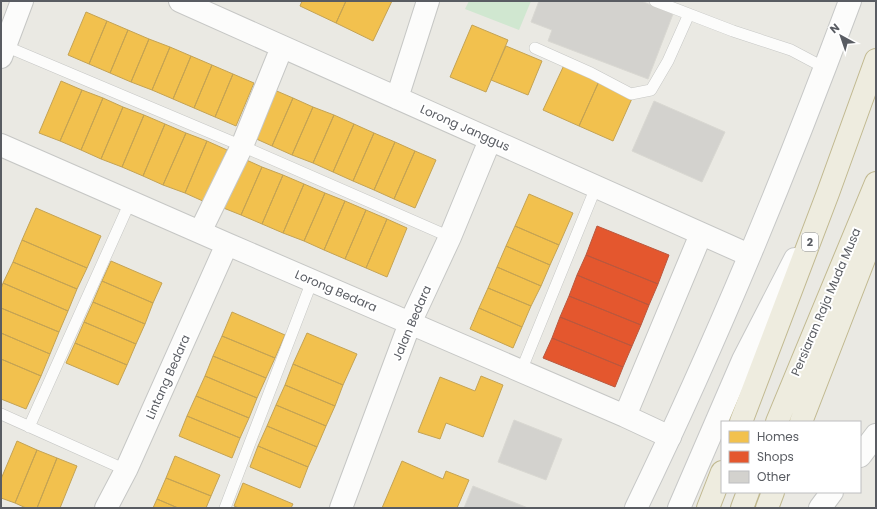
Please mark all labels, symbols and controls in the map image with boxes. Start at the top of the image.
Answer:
north arrow [821,16,861,56]
text: N [826,20,843,37]
street label: Lorong Janggus [418,100,513,155]
street label: Persiaran Raja Muda Musa [787,225,864,378]
road number: 2 [802,233,818,251]
street label: Lorong Bedara [293,266,380,315]
street label: Jalan Bedara [388,283,435,363]
street label: Lintang Bedara [141,332,194,422]
legend [721,421,861,493]
text: Homes [757,428,799,445]
text: Shops [757,448,794,465]
text: Other [757,468,791,485]

